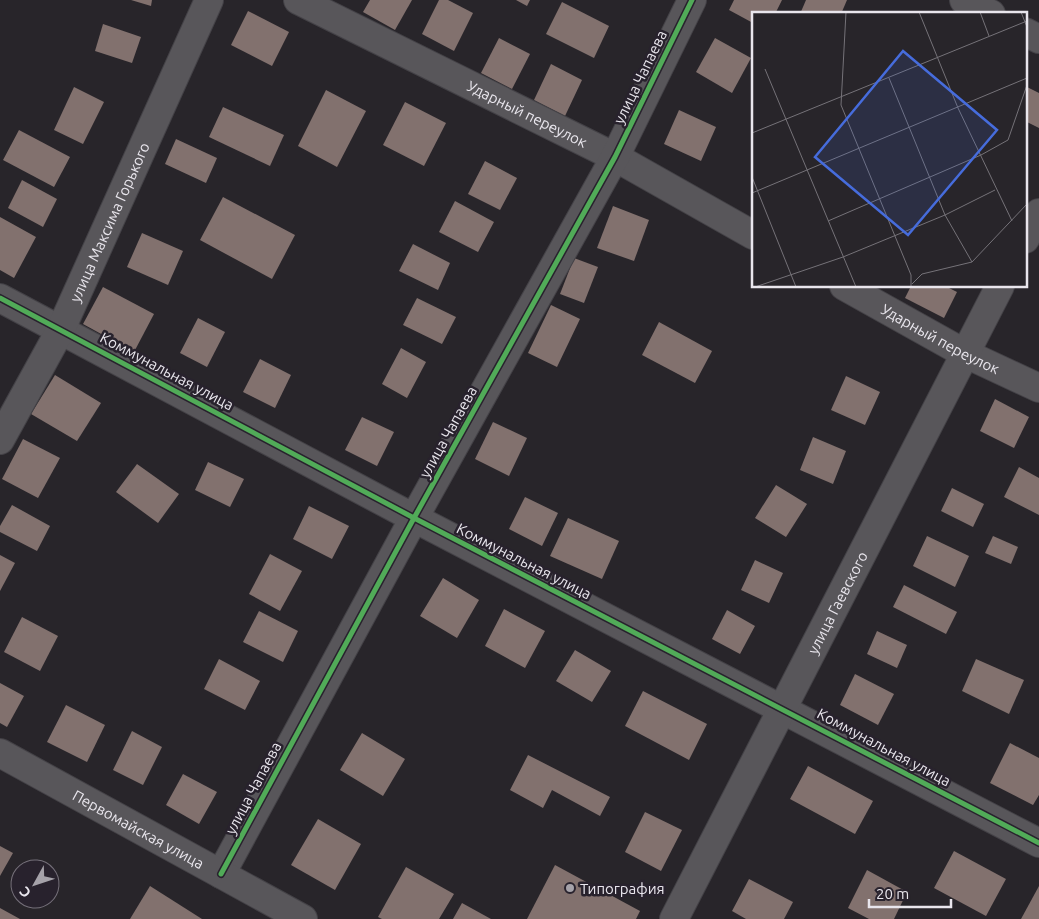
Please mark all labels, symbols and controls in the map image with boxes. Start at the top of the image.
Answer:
inset map [752,12,1026,288]
street label: улица Чапаева [610,27,670,127]
street label: Ударный переулок [465,77,590,151]
street label: улица Максима Горького [66,140,152,304]
street label: Ударный переулок [878,300,1003,377]
street label: Коммунальная улица [97,329,237,413]
street label: улица Чапаева [416,383,480,481]
street label: Коммунальная улица [454,520,594,602]
street label: улица Гаевского [804,548,870,657]
street label: Коммунальная улица [814,705,954,789]
street label: улица Чапаева [222,739,284,837]
street label: Первомайская улица [70,786,207,872]
north arrow [10,859,60,909]
scale bar [869,876,952,908]
place label: Типография [580,880,665,897]
marker: Типография [564,882,576,894]
text: С [16,884,34,901]
text: 20 m [876,885,909,902]

